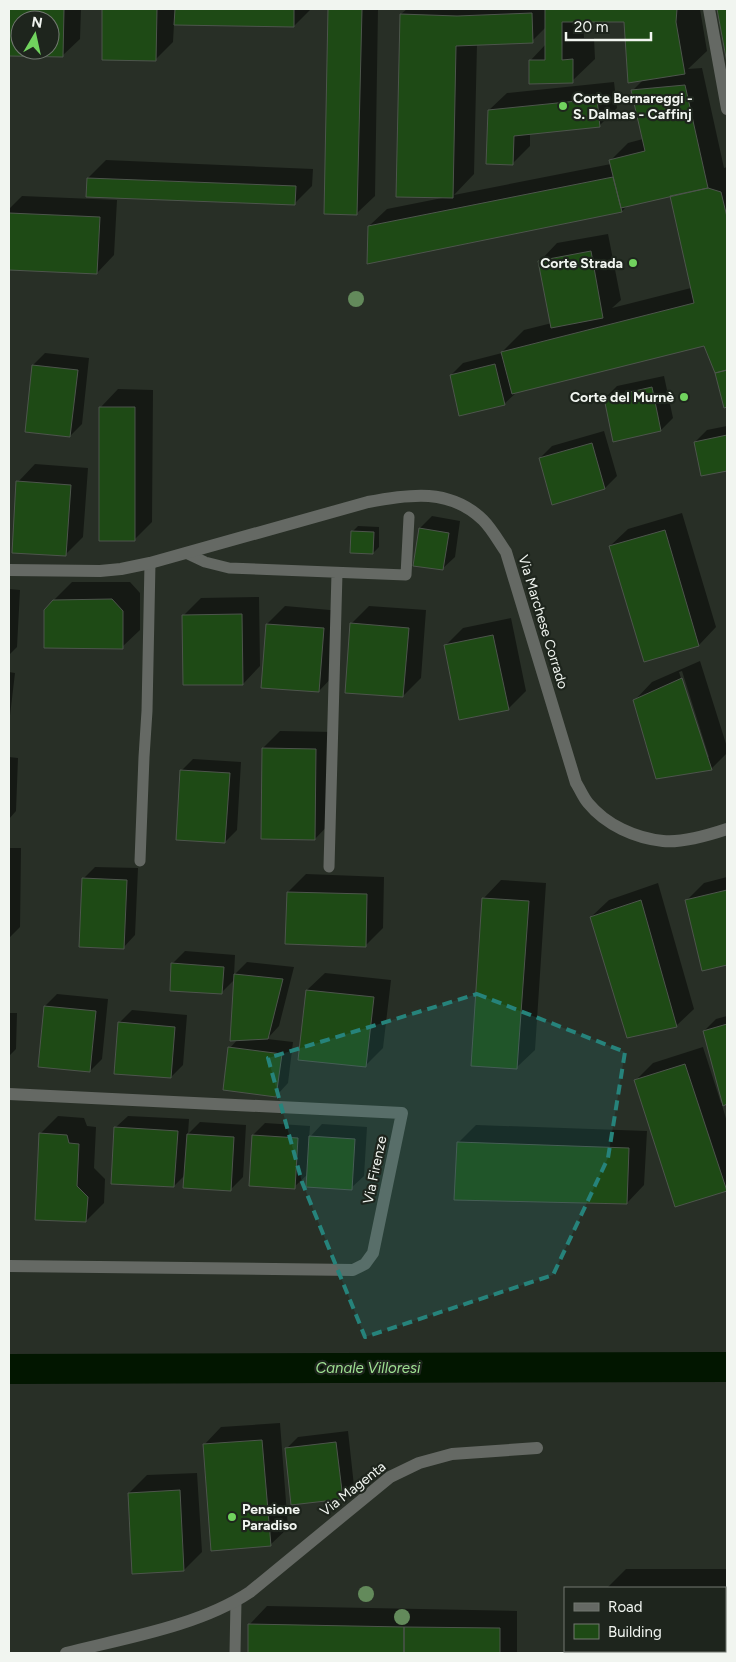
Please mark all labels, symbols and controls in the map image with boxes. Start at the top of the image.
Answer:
north arrow [10,10,60,60]
scale bar [566,10,651,42]
text: N [30,13,44,32]
text: 20 m [574,18,608,36]
place label: Corte Bernareggi - S. Dalmas - Caffinj [573,90,693,123]
marker: Corte Bernareggi - S. Dalmas - Caffinj [557,100,569,112]
place label: Corte Strada [540,255,623,272]
marker: Corte Strada [627,257,639,269]
place label: Corte del Murnè [570,389,674,406]
marker: Corte del Murnè [678,391,690,403]
street label: Via Marchese Corrado [515,553,571,691]
street label: Via Firenze [360,1134,391,1206]
water label: Canale Villoresi [315,1359,421,1377]
street label: Via Magenta [317,1458,389,1520]
place label: Pensione Paradiso [242,1501,300,1534]
marker: Pensione Paradiso [226,1511,238,1523]
legend [564,1587,726,1652]
text: Road [608,1598,643,1616]
text: Building [608,1623,662,1641]

